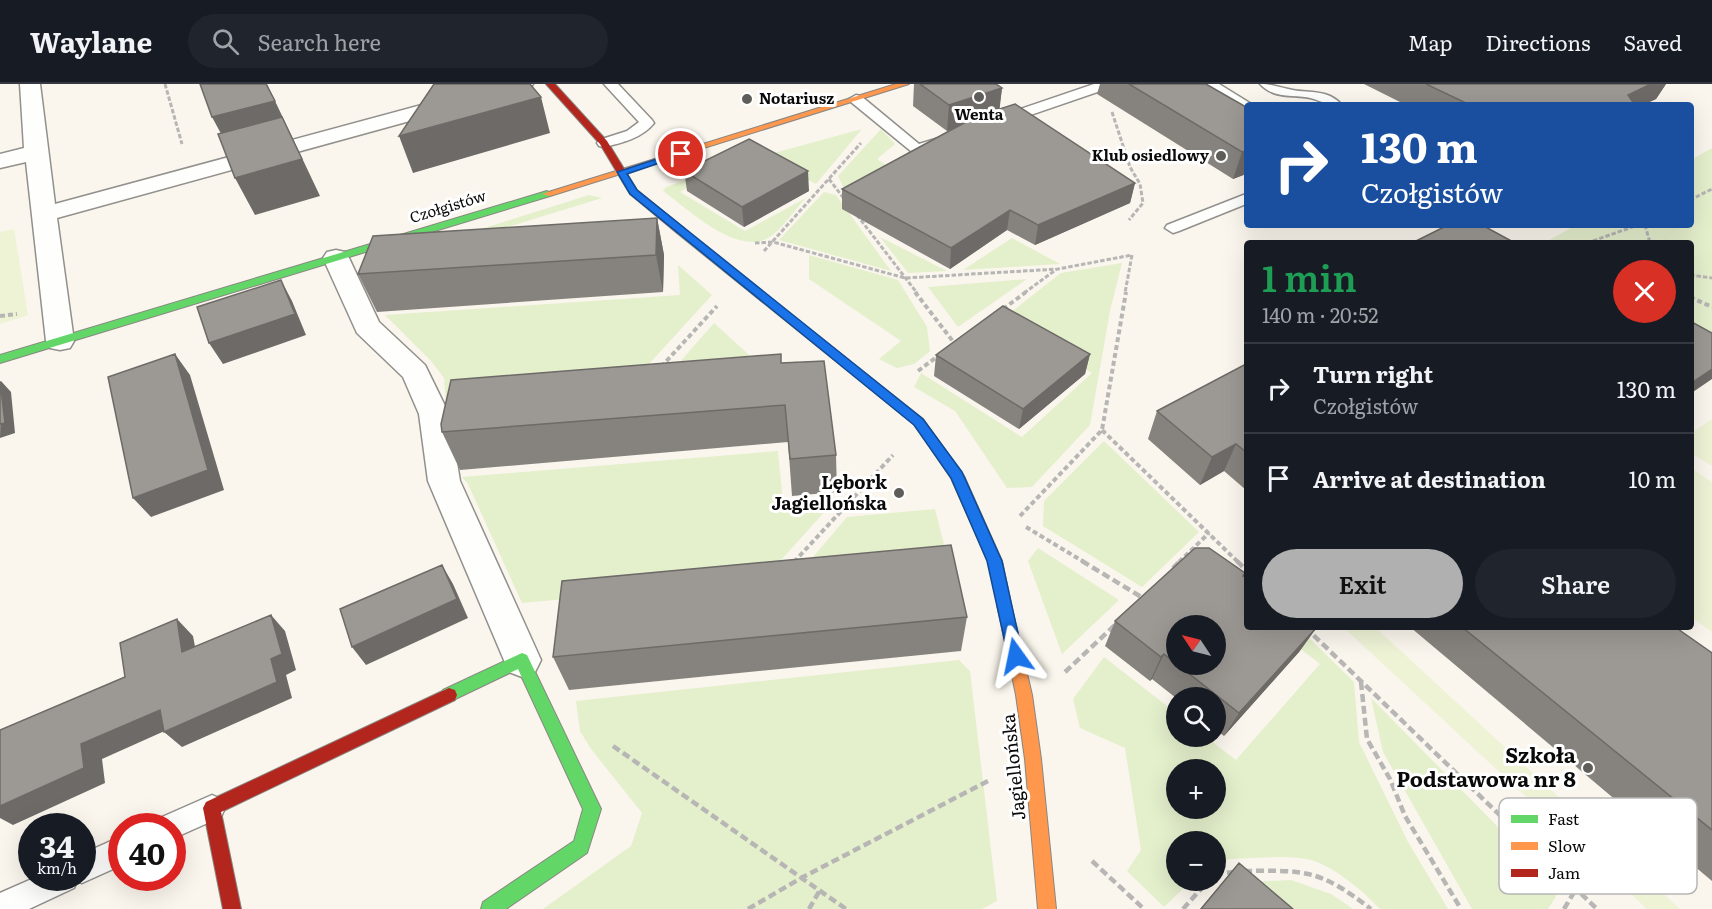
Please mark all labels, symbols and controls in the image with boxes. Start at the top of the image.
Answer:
search box [188,14,608,68]
text: Waylane [30,20,152,62]
icon: search [209,25,242,58]
text: Search here [257,25,381,58]
text: Map [1408,26,1453,57]
text: Directions [1486,26,1591,57]
text: Saved [1624,26,1682,57]
place label: Notariusz [759,86,834,109]
marker: Wenta [972,90,986,104]
marker: Notariusz [740,92,754,106]
place label: Wenta [955,102,1004,125]
text: 130 m [1361,114,1478,176]
icon: right [1262,126,1340,204]
pin [655,128,706,179]
icon: arrive [664,137,697,170]
place label: Klub osiedlowy [1092,143,1210,166]
marker: Klub osiedlowy [1214,149,1228,163]
text: Czołgistów [1361,171,1503,211]
street label: Czołgistów [406,183,489,228]
text: 1 min [1262,250,1357,303]
button: close [1613,260,1676,323]
text: 140 m · 20:52 [1262,299,1378,329]
text: Turn right [1313,357,1433,390]
icon: right [1262,372,1295,405]
text: 130 m [1617,372,1676,405]
text: Czołgistów [1313,390,1418,420]
icon: arrive [1262,462,1295,495]
text: Arrive at destination [1313,462,1546,495]
text: 10 m [1629,462,1676,495]
place label: Lębork Jagiellońska [771,468,888,516]
marker: Lębork Jagiellońska [892,486,906,500]
button: Exit [1262,549,1463,618]
button: Share [1475,549,1676,618]
north arrow [1166,615,1226,675]
map controls [1166,615,1226,891]
position arrow [984,624,1048,688]
button: search [1166,687,1226,747]
street label: Jagiellońska [993,712,1032,822]
place label: Szkoła Podstawowa nr 8 [1396,738,1577,793]
button: + [1166,759,1226,819]
marker: Szkoła Podstawowa nr 8 [1581,761,1595,775]
legend [1499,798,1697,894]
text: Fast [1548,806,1580,830]
speed limit sign: 40 [108,813,186,891]
text: 34 [40,823,74,867]
button: − [1166,831,1226,891]
text: Slow [1548,833,1586,857]
text: km/h [37,856,77,879]
text: Jam [1548,860,1581,884]

